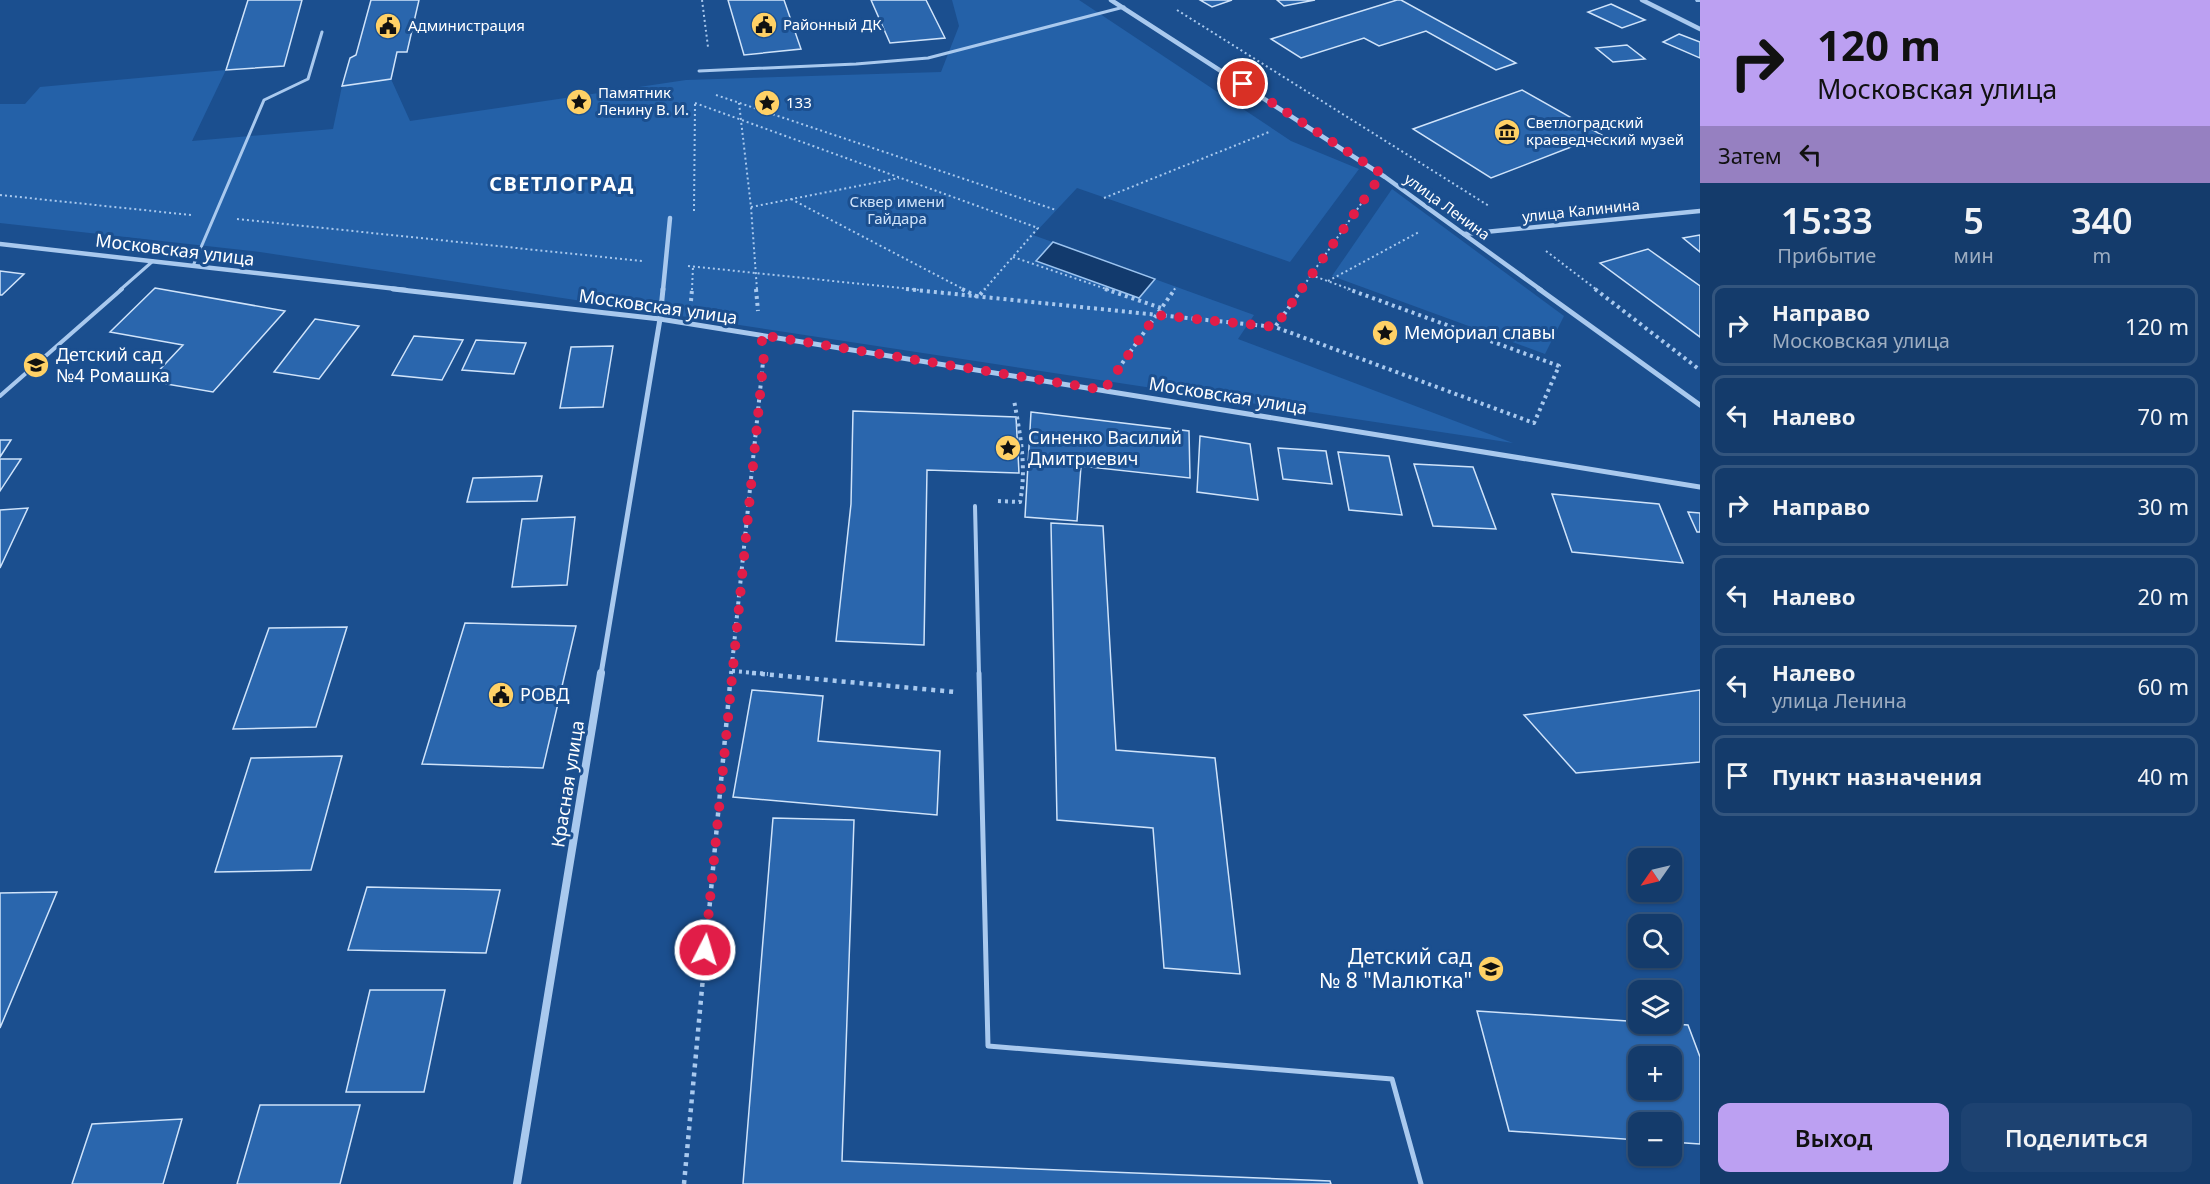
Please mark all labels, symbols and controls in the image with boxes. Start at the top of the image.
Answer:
public building icon: Районный ДК [749,10,779,40]
public building icon: Администрация [373,11,403,41]
place label: Районный ДК [783,14,882,34]
place label: Администрация [408,15,525,35]
text: 120 m [1817,16,1941,73]
icon: right [1718,24,1796,102]
pin [1217,58,1268,109]
icon: arrive [1226,67,1259,100]
text: Московская улица [1817,70,2057,107]
place label: Памятник Ленину В. И. [598,82,689,119]
place icon: Памятник Ленину В. И. [564,87,594,117]
place icon: 133 [752,88,782,118]
place label: 133 [786,92,812,112]
place label: Светлоградский краеведческий музей [1526,112,1684,149]
museum icon: Светлоградский краеведческий музей [1492,117,1522,147]
icon: left [1794,138,1827,171]
text: Затем [1718,140,1782,170]
street label: улица Ленина [1401,168,1494,244]
district label: СВЕТЛОГРАД [489,170,635,197]
park label: Сквер имени Гайдара [850,191,944,228]
street label: улица Калинина [1521,194,1641,226]
text: 15:33 [1781,196,1873,245]
text: 5 [1963,196,1984,245]
text: 340 [2071,196,2133,245]
street label: Московская улица [94,227,256,271]
text: Прибытие [1777,242,1876,269]
text: мин [1954,242,1994,269]
text: m [2092,242,2111,269]
street label: Московская улица [577,283,739,329]
text: Направо [1772,297,1870,327]
icon: right [1721,309,1754,342]
text: 120 m [2125,311,2189,341]
place icon: Мемориал славы [1370,318,1400,348]
place label: Мемориал славы [1404,320,1555,344]
text: Московская улица [1772,327,1950,354]
place label: Детский сад №4 Ромашка [56,342,170,387]
school or university icon: Детский сад №4 Ромашка [21,350,51,380]
street label: Московская улица [1147,371,1309,419]
icon: left [1721,399,1754,432]
text: Налево [1772,401,1855,431]
text: 70 m [2138,401,2189,431]
place label: Синенко Василий Дмитриевич [1028,425,1182,470]
place icon: Синенко Василий Дмитриевич [993,433,1023,463]
icon: right [1721,489,1754,522]
text: Направо [1772,491,1870,521]
text: 30 m [2138,491,2189,521]
icon: left [1721,579,1754,612]
text: Налево [1772,581,1855,611]
text: 20 m [2138,581,2189,611]
text: Налево [1772,657,1855,687]
icon: left [1721,669,1754,702]
text: 60 m [2138,671,2189,701]
public building icon: РОВД [486,680,516,710]
place label: РОВД [520,682,569,706]
text: улица Ленина [1772,687,1907,714]
street label: Красная улица [545,719,589,849]
icon: arrive [1721,759,1754,792]
text: Пункт назначения [1772,761,1982,791]
text: 40 m [2138,761,2189,791]
north arrow [1628,848,1682,902]
map controls [1628,848,1682,1166]
button: search [1628,914,1682,968]
position arrow [673,918,737,982]
place label: Детский сад № 8 "Малютка" [1319,942,1472,994]
school or university icon: Детский сад № 8 "Малютка" [1476,954,1506,984]
button: layers [1628,980,1682,1034]
button: + [1628,1046,1682,1100]
button: Выход [1718,1103,1949,1172]
button: Поделиться [1961,1103,2192,1172]
button: − [1628,1112,1682,1166]

